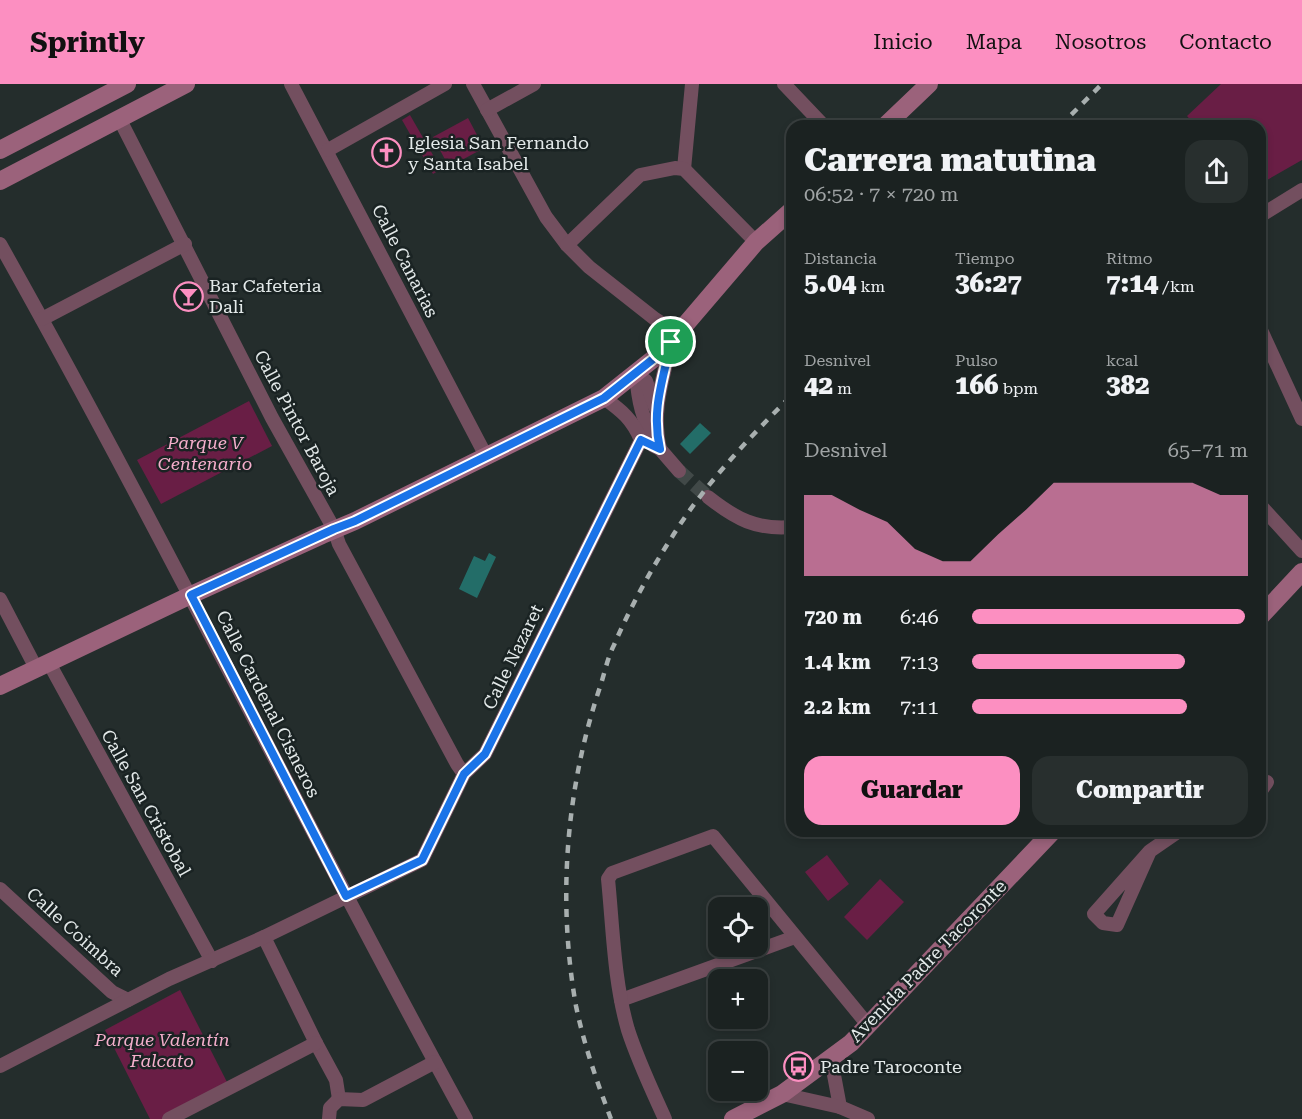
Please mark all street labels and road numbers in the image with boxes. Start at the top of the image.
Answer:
street label: Calle Canarias [368,201,443,321]
street label: Calle Pintor Baroja [250,346,345,499]
street label: Calle Nazaret [478,601,547,713]
street label: Calle Cardenal Cisneros [212,607,325,801]
street label: Calle San Cristobal [97,726,196,880]
street label: Avenida Padre Tacoronte [845,875,1011,1046]
street label: Calle Coimbra [23,883,128,981]

